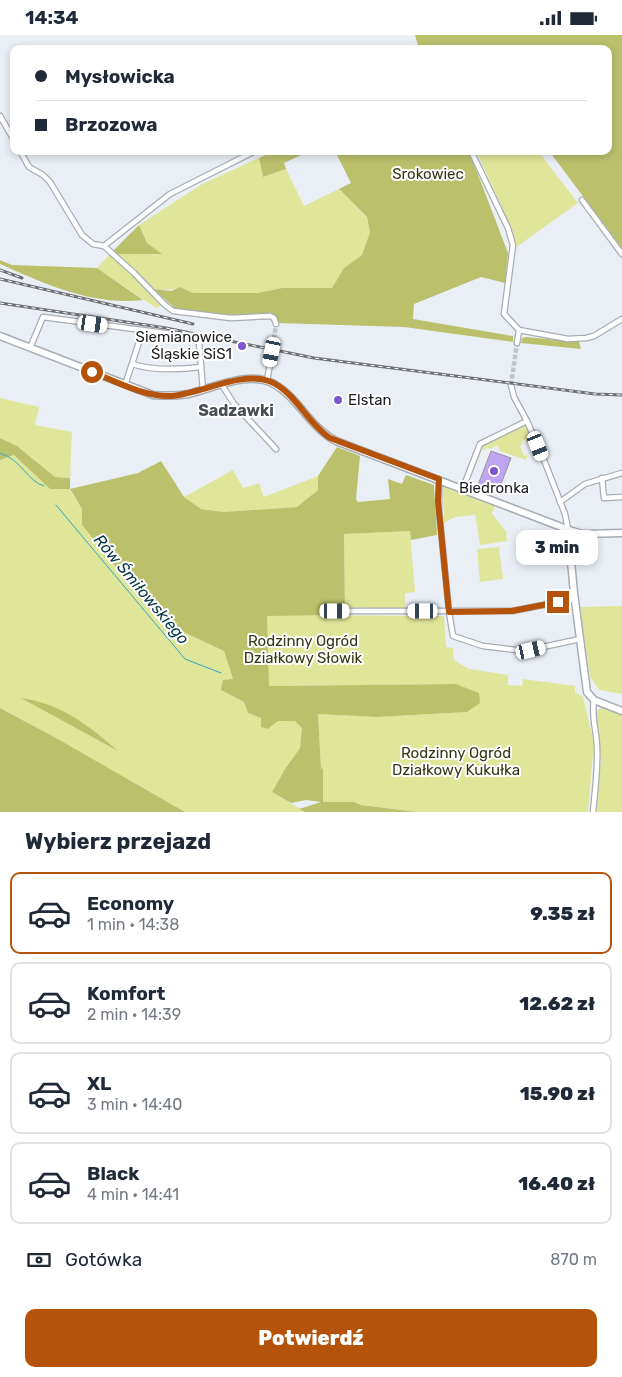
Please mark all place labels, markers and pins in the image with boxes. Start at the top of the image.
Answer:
place label: Siemianowice Śląskie SiS1 [136,328,232,363]
marker: Siemianowice Śląskie SiS1 [236,340,248,352]
place label: Elstan [348,391,392,409]
marker: Elstan [332,394,344,406]
marker: Biedronka [488,465,500,477]
place label: Biedronka [459,479,529,497]

